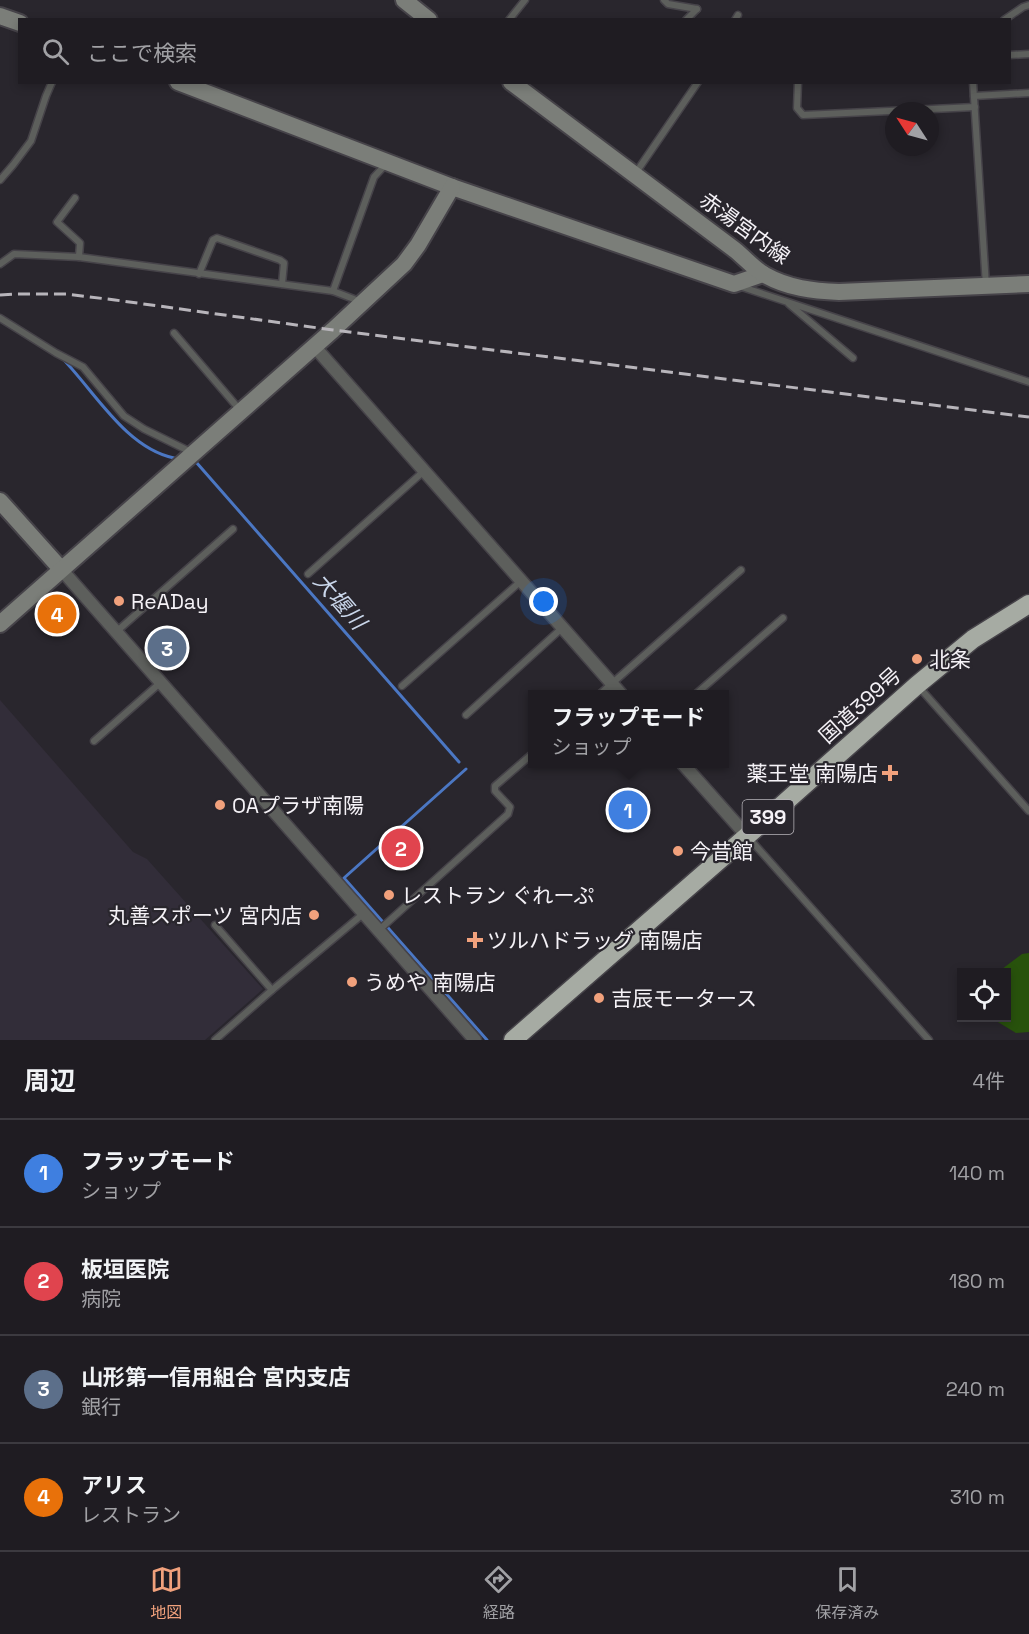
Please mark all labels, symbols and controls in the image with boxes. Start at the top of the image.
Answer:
search box [18,18,1011,84]
icon: search [39,35,72,68]
text: ここで検索 [87,39,197,67]
north arrow [885,102,939,156]
street label: 赤湯宮内線 [695,186,795,270]
water label: 大堰川 [308,567,374,637]
your location [529,587,558,616]
place label: ReADay [131,588,209,615]
pin: 4 [38,592,76,636]
marker: ReADay [112,594,126,608]
pin: 3 [148,626,186,670]
place label: 北条 [929,646,971,673]
marker: 北条 [910,652,924,666]
street label: 国道399号 [813,661,907,749]
popup [528,690,729,768]
text: フラップモード [551,703,706,731]
text: ショップ [551,734,631,760]
place label: 薬王堂 南陽店 [747,760,878,787]
marker: 薬王堂 南陽店 [883,766,897,780]
pin: 1 [608,788,648,832]
place label: OAプラザ南陽 [232,792,364,819]
marker: OAプラザ南陽 [213,798,227,812]
road number: 399 [742,800,794,834]
pin: 2 [382,826,420,870]
place label: 今昔館 [690,838,753,865]
marker: 今昔館 [671,844,685,858]
place label: レストラン ぐれーぷ [401,882,595,909]
marker: レストラン ぐれーぷ [382,888,396,902]
place label: 丸善スポーツ 宮内店 [108,902,302,929]
marker: 丸善スポーツ 宮内店 [307,908,321,922]
place label: ツルハドラッグ 南陽店 [487,927,702,954]
marker: ツルハドラッグ 南陽店 [468,933,482,947]
map controls [957,968,1011,1022]
button: locate [957,968,1011,1022]
place label: うめや 南陽店 [364,969,495,996]
marker: うめや 南陽店 [345,975,359,989]
place label: 吉辰モータース [611,985,757,1012]
marker: 吉辰モータース [592,991,606,1005]
text: 周辺 [24,1064,76,1098]
text: 4件 [973,1068,1005,1094]
text: フラップモード [81,1147,235,1175]
text: 1 [39,1160,48,1186]
text: 140 m [949,1160,1005,1186]
text: ショップ [81,1178,161,1204]
text: 板垣医院 [81,1255,169,1283]
text: 2 [38,1268,49,1294]
text: 180 m [949,1268,1005,1294]
text: 病院 [81,1286,121,1312]
text: 山形第一信用組合 宮内支店 [81,1363,351,1391]
text: 3 [37,1376,50,1402]
text: 240 m [946,1376,1005,1402]
text: 銀行 [81,1394,121,1420]
text: アリス [81,1471,147,1499]
text: 4 [37,1484,50,1510]
text: 310 m [950,1484,1005,1510]
text: レストラン [81,1502,181,1528]
tab: 地図 [150,1563,183,1623]
tab: 経路 [482,1563,515,1623]
tab: 保存済み [815,1563,879,1623]

